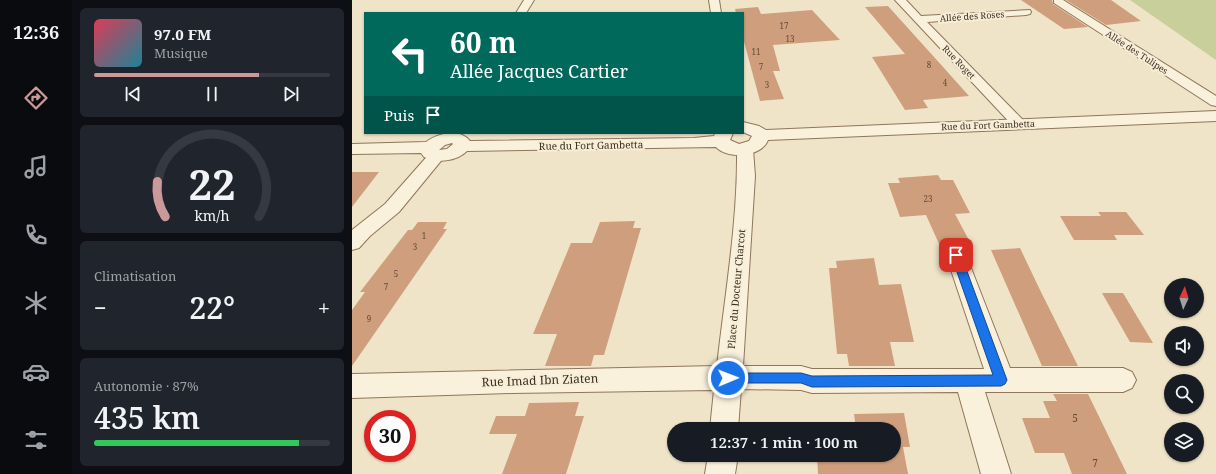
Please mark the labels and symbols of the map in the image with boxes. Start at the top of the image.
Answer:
street label: Allée des Roses [939,7,1005,25]
house number: 17 [780,20,789,31]
street label: Allée des Tulipes [1103,27,1171,77]
house number: 13 [786,33,795,44]
street label: Rue Roget [939,42,979,82]
house number: 11 [752,46,760,57]
house number: 8 [927,59,932,70]
house number: 7 [759,61,764,72]
house number: 4 [943,77,948,88]
house number: 3 [765,79,770,90]
street label: Rue du Fort Gambetta [941,117,1035,133]
street label: Rue du Fort Gambetta [539,137,644,153]
house number: 23 [924,193,933,204]
street label: Place du Docteur Charcot [724,228,748,350]
house number: 1 [422,230,426,241]
pin [939,238,973,272]
house number: 3 [413,241,418,252]
house number: 5 [394,268,398,279]
north arrow [1164,278,1204,318]
house number: 7 [384,281,389,292]
house number: 9 [367,313,371,324]
position arrow [707,357,749,399]
street label: Rue Imad Ibn Ziaten [481,369,599,391]
speed limit sign: 30 [364,410,416,462]
house number: 5 [1072,411,1078,425]
house number: 7 [1092,456,1098,470]

